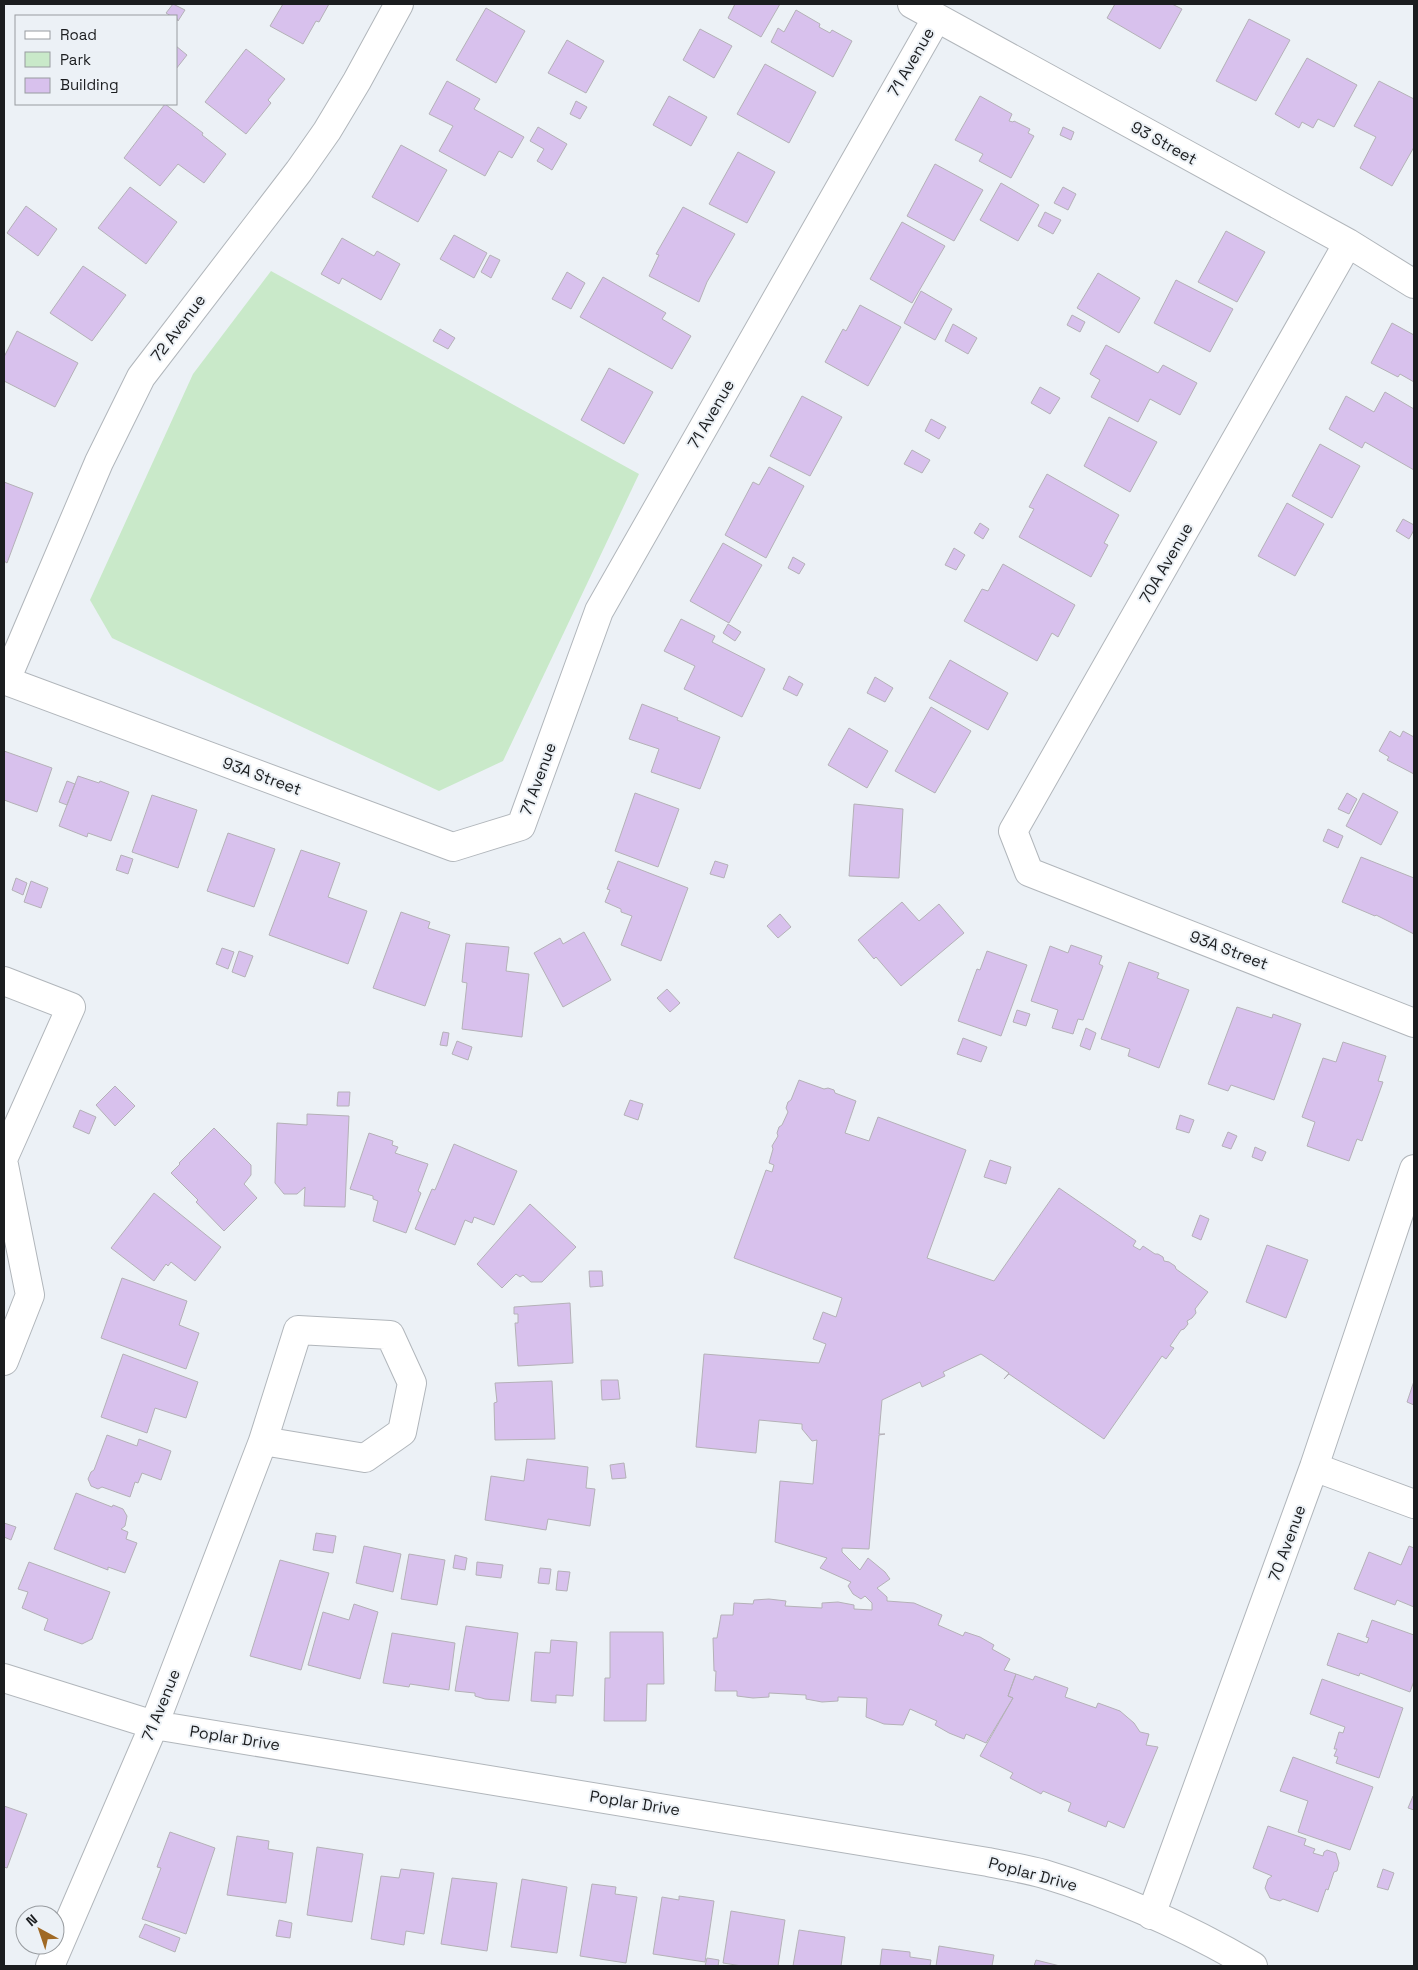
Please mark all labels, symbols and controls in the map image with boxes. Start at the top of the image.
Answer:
legend [15,15,178,105]
street label: 71 Avenue [883,24,939,100]
text: Road [60,25,97,44]
text: Park [60,50,91,69]
text: Building [60,75,119,94]
street label: 93 Street [1127,116,1201,170]
street label: 72 Avenue [146,290,210,366]
street label: 71 Avenue [683,376,739,452]
street label: 70A Avenue [1135,519,1197,607]
street label: 71 Avenue [515,740,561,818]
street label: 93A Street [220,752,304,800]
street label: 93A Street [1187,925,1271,975]
street label: 70 Avenue [1264,1502,1310,1584]
street label: 71 Avenue [137,1666,185,1744]
street label: Poplar Drive [188,1720,282,1756]
street label: Poplar Drive [588,1785,682,1821]
street label: Poplar Drive [986,1852,1080,1896]
north arrow [15,1905,65,1955]
text: N [22,1910,41,1930]

